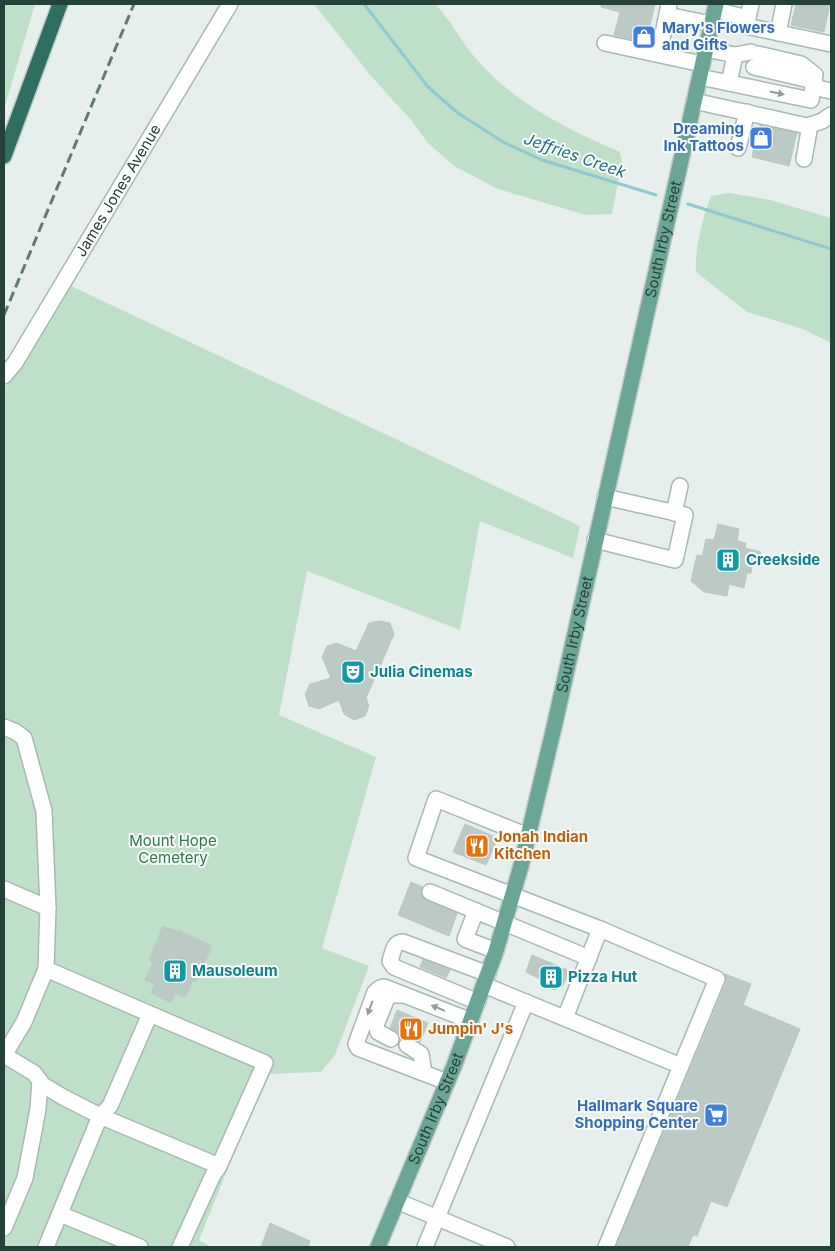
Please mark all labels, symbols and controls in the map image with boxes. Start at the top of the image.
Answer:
place label: Mary's Flowers and Gifts [662,18,775,54]
shop icon: Mary's Flowers and Gifts [631,24,657,50]
one-way arrow [770,89,785,97]
place label: Dreaming Ink Tattoos [663,119,744,155]
street label: James Jones Avenue [71,121,165,260]
shop icon: Dreaming Ink Tattoos [748,125,774,151]
water label: Jeffries Creek [521,128,629,182]
street label: South Irby Street [641,179,685,300]
building icon: Creekside [715,547,741,573]
place label: Creekside [746,550,820,569]
street label: South Irby Street [552,574,597,695]
theatre icon: Julia Cinemas [340,659,366,685]
place label: Julia Cinemas [370,662,473,681]
place label: Jonah Indian Kitchen [494,827,588,863]
park label: Mount Hope Cemetery [129,831,217,867]
restaurant icon: Jonah Indian Kitchen [464,833,490,859]
building icon: Mausoleum [162,958,188,984]
place label: Mausoleum [192,961,278,980]
building icon: Pizza Hut [538,964,564,990]
place label: Pizza Hut [568,967,638,986]
one-way arrow [366,1000,373,1015]
one-way arrow [431,1003,445,1011]
restaurant icon: Jumpin' J's [398,1016,424,1042]
place label: Jumpin' J's [428,1019,513,1038]
street label: South Irby Street [404,1050,467,1167]
place label: Hallmark Square Shopping Center [575,1096,698,1132]
supermarket icon: Hallmark Square Shopping Center [703,1102,729,1128]

